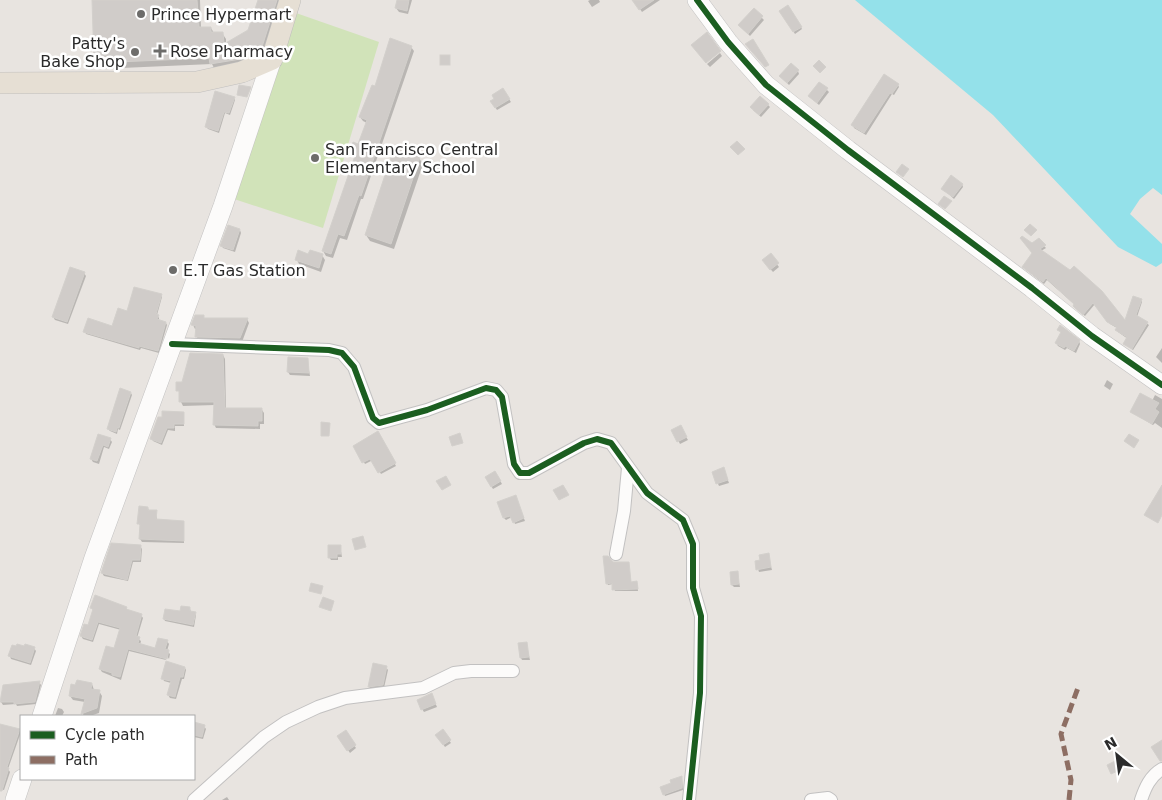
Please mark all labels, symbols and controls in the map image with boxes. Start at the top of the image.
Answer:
place label: Prince Hypermart [151,5,291,24]
marker: Prince Hypermart [135,8,147,20]
place label: Patty's Bake Shop [40,34,125,71]
place label: Rose Pharmacy [170,42,293,61]
marker: Rose Pharmacy [154,45,166,57]
marker: Patty's Bake Shop [129,46,141,58]
place label: San Francisco Central Elementary School [325,140,498,177]
marker: San Francisco Central Elementary School [309,152,321,164]
place label: E.T Gas Station [183,261,306,280]
marker: E.T Gas Station [167,264,179,276]
legend [20,715,195,780]
text: Cycle path [65,726,145,744]
north arrow [1092,730,1142,780]
text: N [1102,734,1120,753]
text: Path [65,751,98,769]

